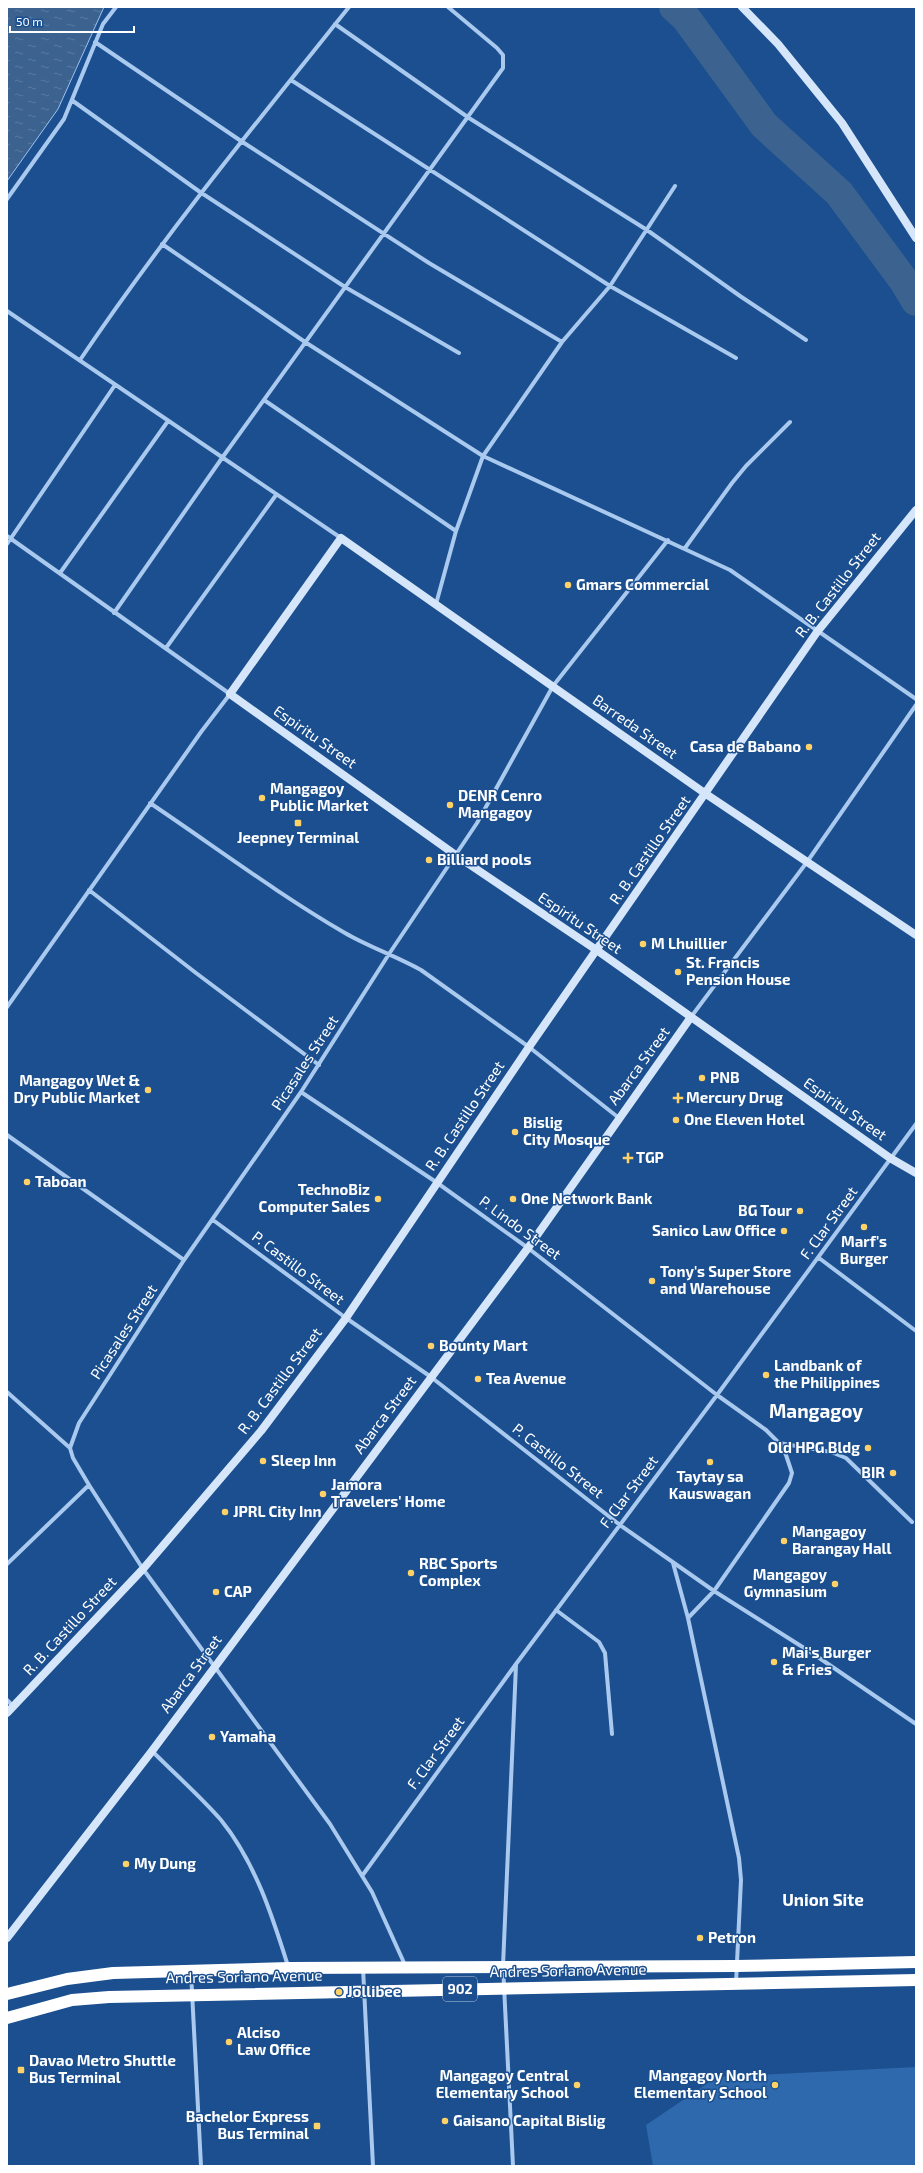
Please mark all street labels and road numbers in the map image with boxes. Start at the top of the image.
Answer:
street label: R. B. Castillo Street [791,528,884,641]
street label: Barreda Street [590,690,682,762]
street label: Espiritu Street [270,701,361,772]
street label: R. B. Castillo Street [605,791,694,907]
street label: Espiritu Street [535,887,626,957]
street label: Picasales Street [267,1012,342,1113]
street label: Abarca Street [604,1022,673,1108]
street label: R. B. Castillo Street [421,1057,508,1174]
street label: Espiritu Street [800,1073,891,1144]
street label: F. Clar Street [796,1182,861,1262]
street label: P. Lindo Street [476,1191,565,1263]
street label: P. Castillo Street [249,1227,348,1308]
street label: Picasales Street [86,1281,161,1382]
street label: R. B. Castillo Street [233,1323,325,1437]
street label: Abarca Street [349,1372,419,1457]
street label: P. Castillo Street [509,1419,608,1502]
street label: F. Clar Street [595,1452,661,1531]
street label: R. B. Castillo Street [19,1572,120,1678]
street label: Abarca Street [156,1630,225,1716]
street label: F. Clar Street [403,1712,468,1792]
street label: Andres Soriano Avenue [489,1960,647,1980]
street label: Andres Soriano Avenue [165,1966,323,1986]
road number: 902 [443,1977,477,2001]

